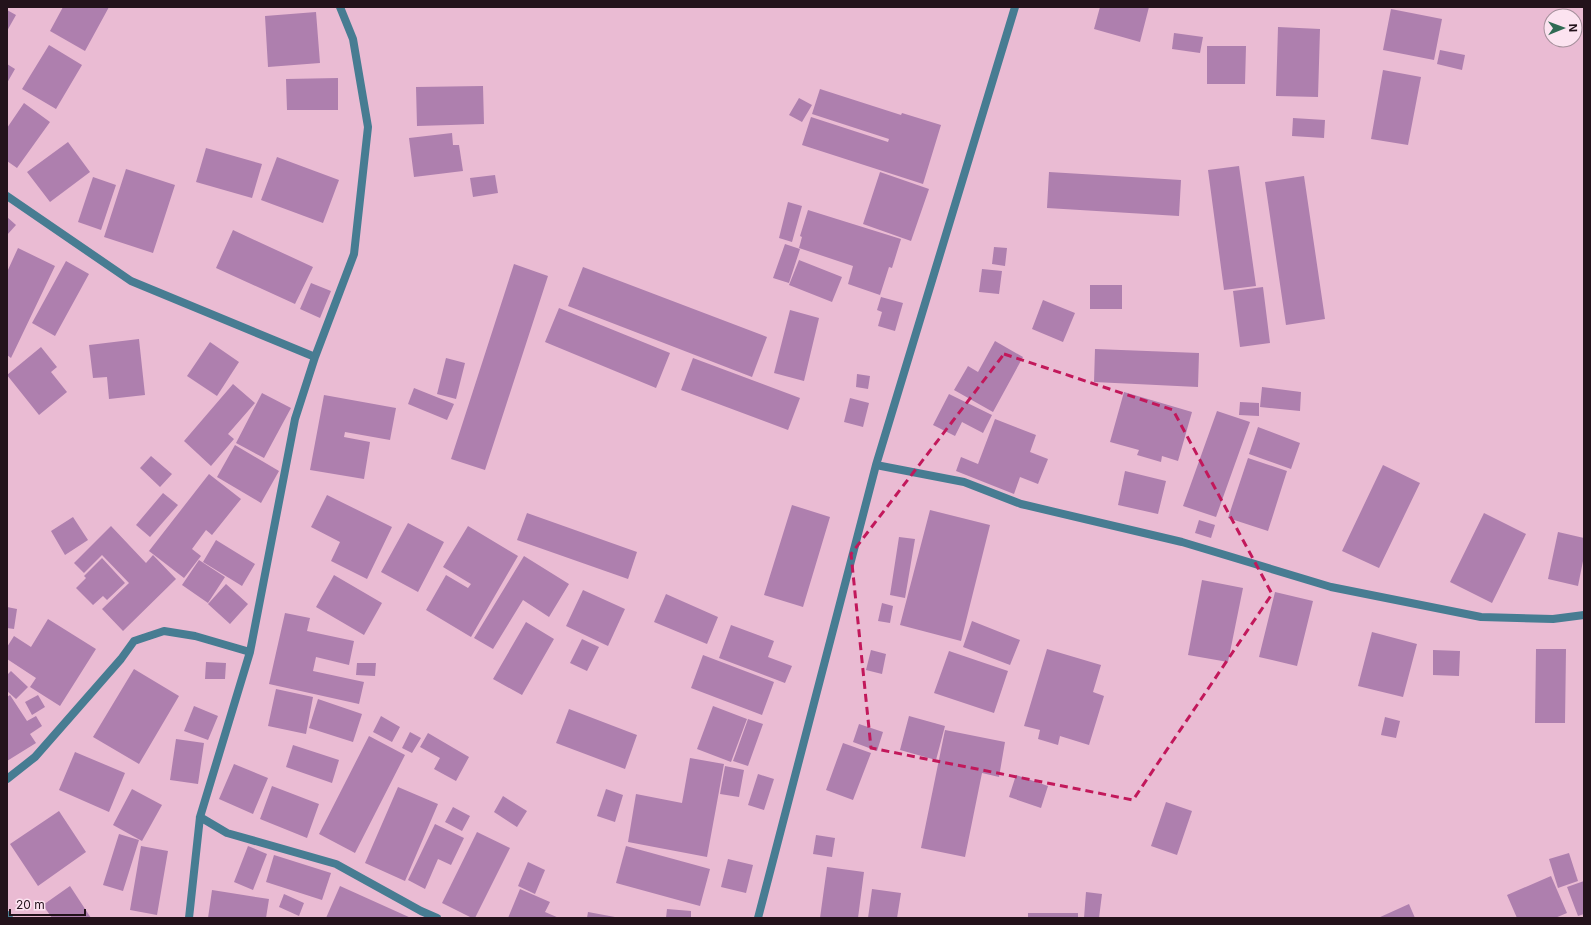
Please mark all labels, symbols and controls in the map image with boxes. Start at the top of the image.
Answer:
north arrow [1543,8,1583,48]
text: N [1566,24,1580,32]
scale bar [10,891,85,917]
text: 20 m [16,897,45,912]

